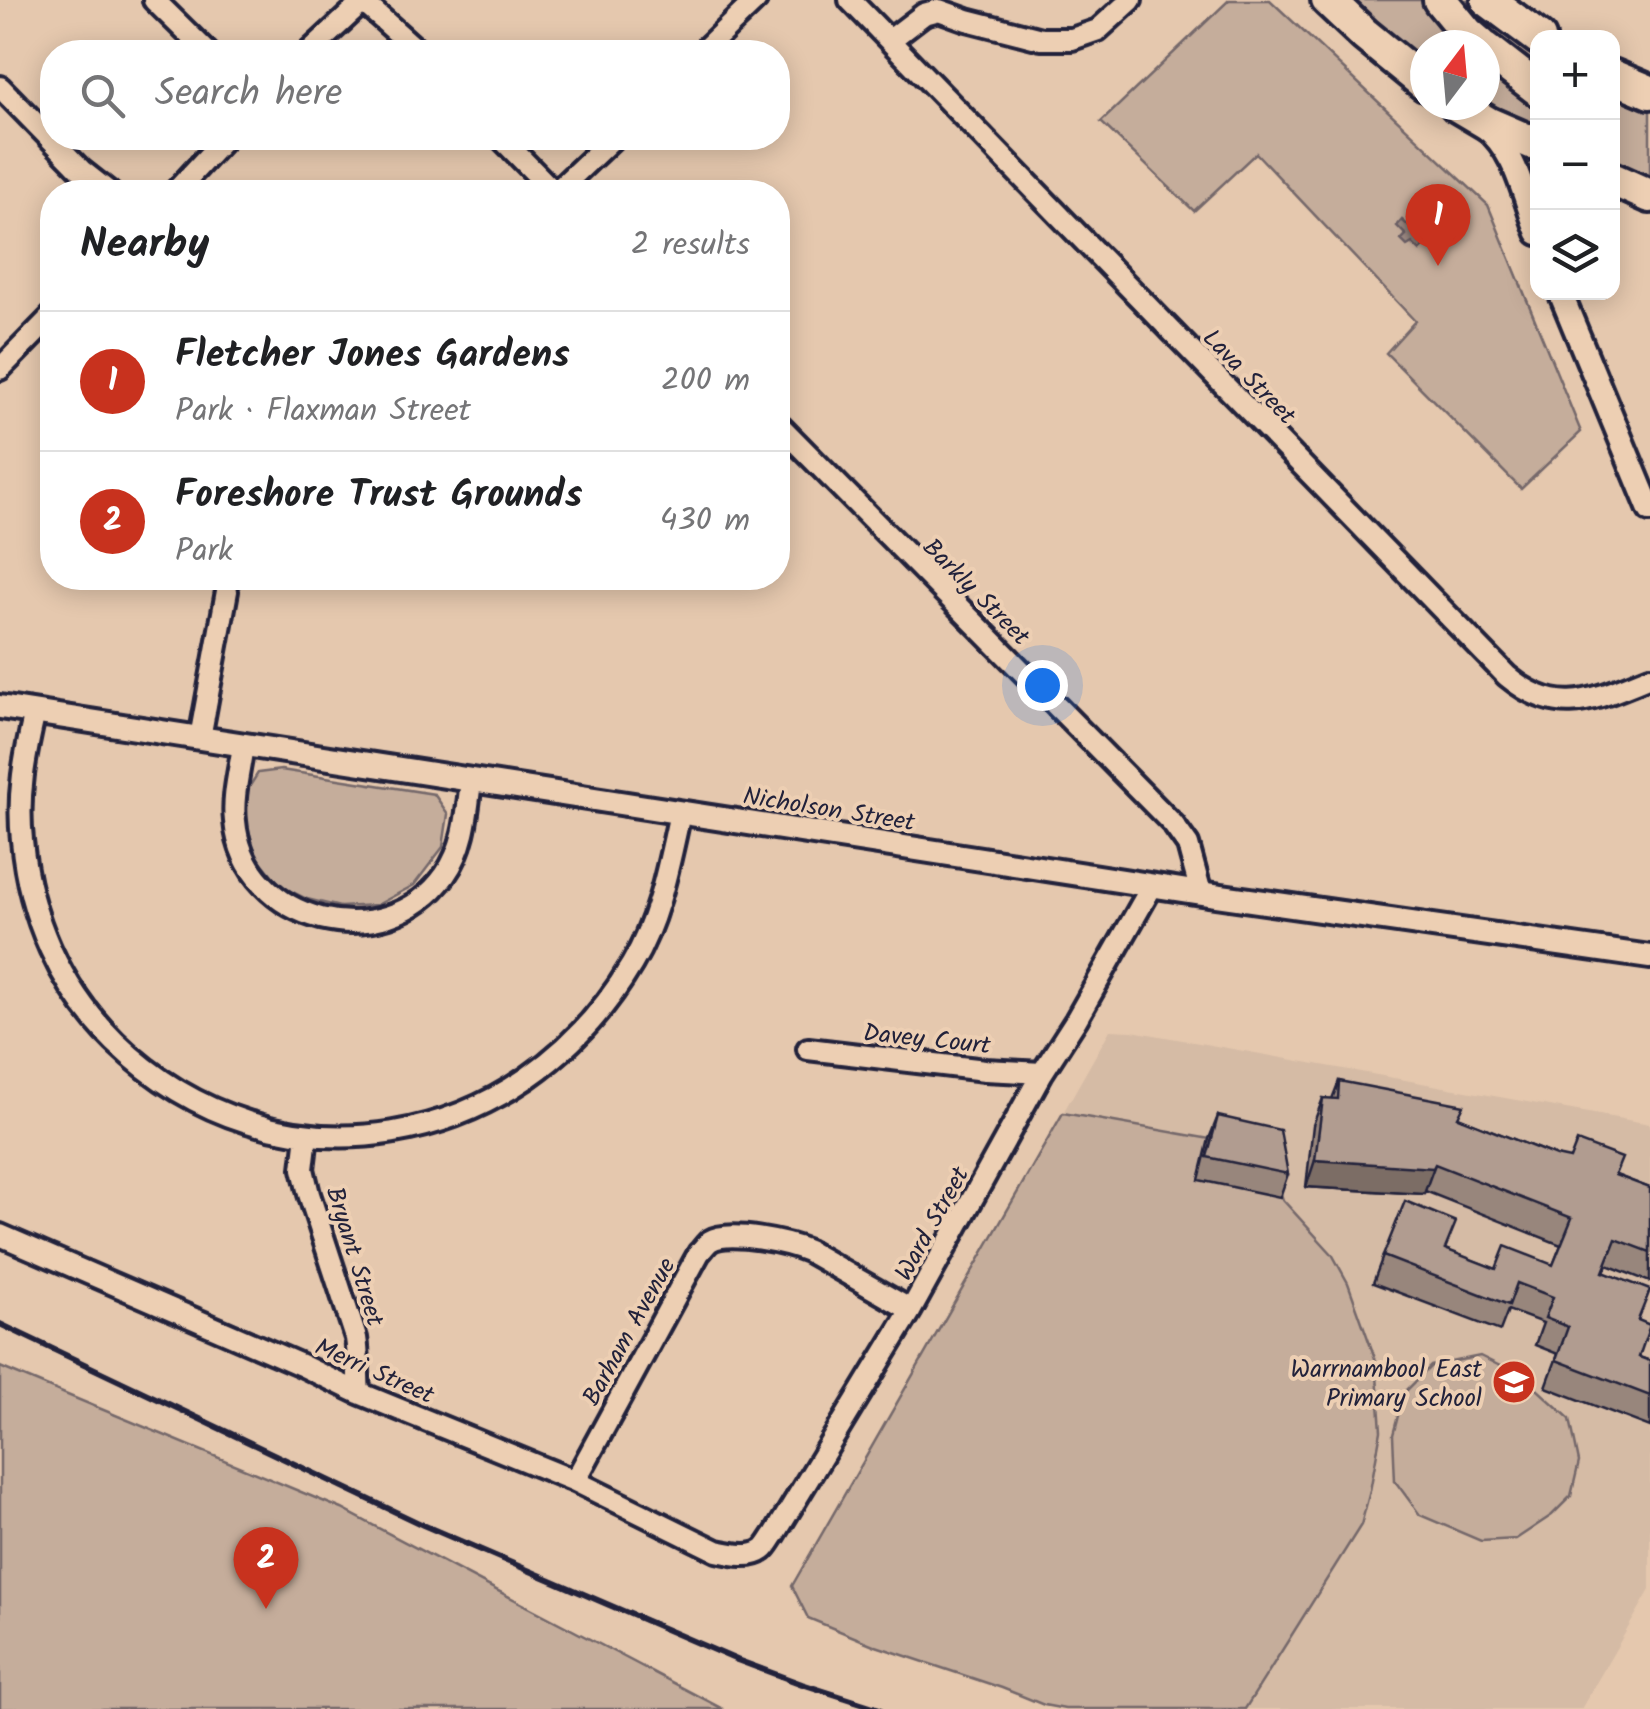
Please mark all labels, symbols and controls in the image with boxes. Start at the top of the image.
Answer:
north arrow [1410,30,1500,120]
map controls [1530,30,1620,300]
button: + [1530,30,1620,120]
search box [40,40,790,150]
text: Search here [155,65,342,125]
icon: search [75,68,130,123]
button: − [1530,120,1620,210]
pin: 1 [1406,184,1470,266]
button: layers [1530,210,1620,300]
text: Nearby [80,212,209,279]
text: 2 results [631,220,750,271]
street label: Lava Street [1192,320,1305,435]
text: Fletcher Jones Gardens [175,326,570,386]
text: 1 [108,356,117,407]
text: 200 m [661,356,750,407]
text: Park · Flaxman Street [175,386,471,437]
text: Foreshore Trust Grounds [175,466,583,526]
text: 2 [103,496,122,547]
text: 430 m [660,496,750,547]
text: Park [175,526,233,577]
street label: Barkly Street [912,529,1039,656]
your location [1017,660,1068,711]
street label: Nicholson Street [740,777,918,843]
street label: Davey Court [861,1013,993,1067]
street label: Ward Street [885,1159,981,1289]
street label: Bryant Street [314,1182,394,1332]
street label: Barham Avenue [572,1250,687,1414]
street label: Merri Street [308,1328,441,1416]
place label: Warrnambool East Primary School [1291,1350,1482,1419]
school or university icon: Warrnambool East Primary School [1491,1359,1537,1405]
pin: 2 [234,1526,298,1609]

